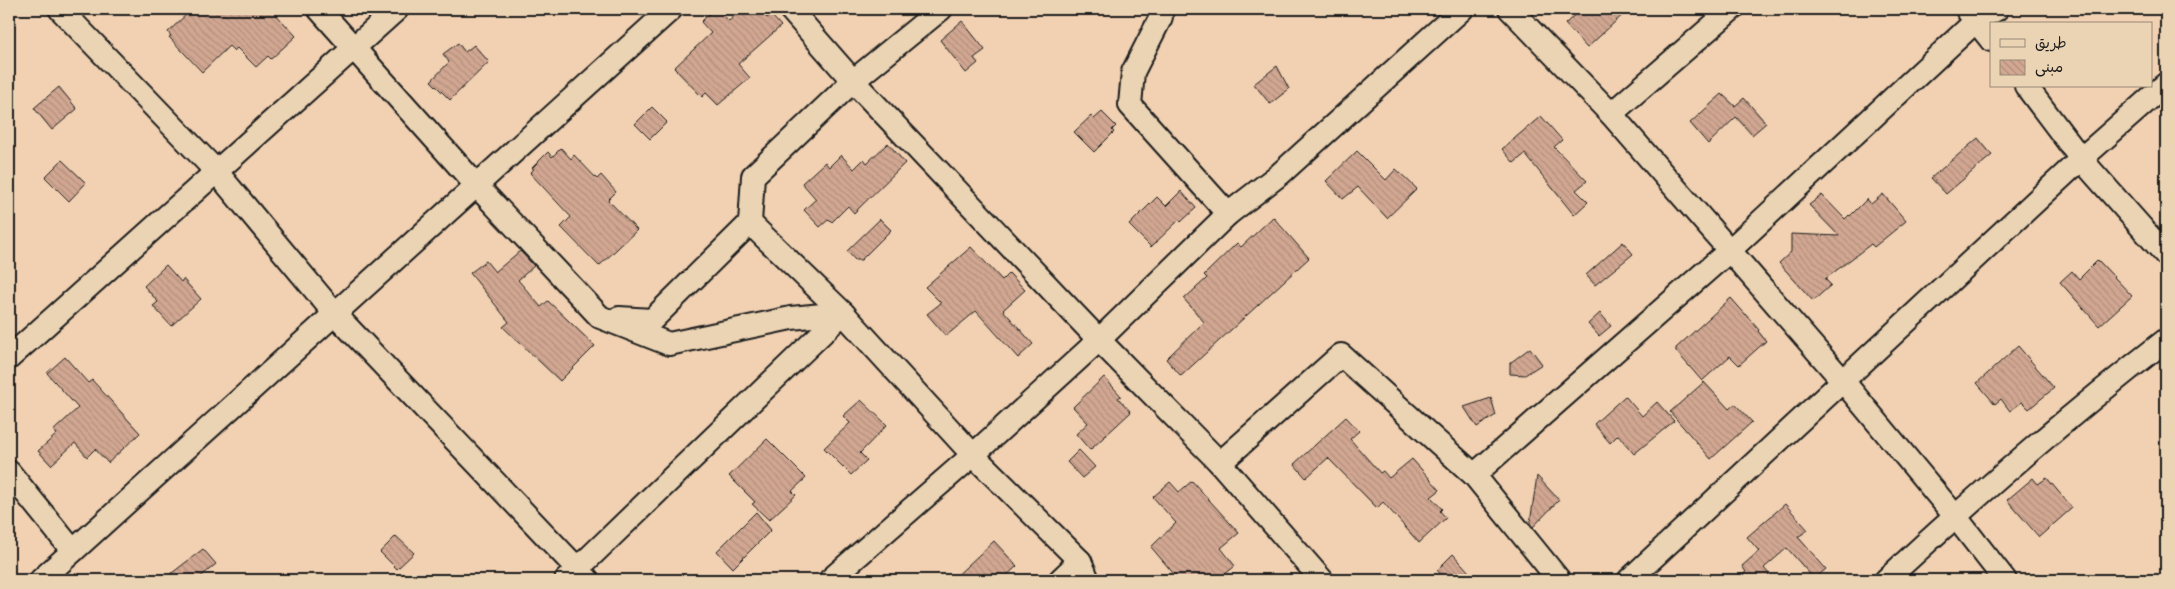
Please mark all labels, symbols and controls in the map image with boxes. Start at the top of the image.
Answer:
legend [1990,22,2152,88]
text: طريق [2035,34,2067,52]
text: مبنى [2035,58,2063,77]

